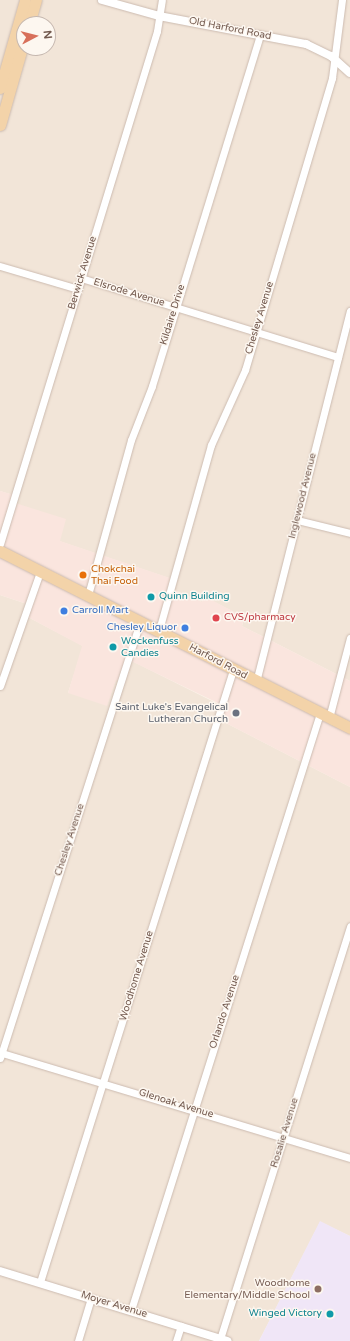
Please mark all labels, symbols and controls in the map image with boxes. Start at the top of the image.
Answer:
street label: Old Harford Road [188,15,272,43]
north arrow [16,16,56,56]
text: N [40,29,54,40]
street label: Berwick Avenue [66,235,100,311]
street label: Elsrode Avenue [92,276,166,310]
street label: Chesley Avenue [243,280,277,356]
street label: Kildaire Drive [158,283,188,347]
street label: Inglewood Avenue [287,452,319,540]
place label: Chokchai Thai Food [91,563,138,586]
marker: Chokchai Thai Food [78,570,88,580]
place label: Quinn Building [159,591,230,603]
marker: Quinn Building [146,592,156,602]
place label: Carroll Mart [72,605,129,617]
marker: Carroll Mart [59,606,69,616]
place label: CVS/pharmacy [224,612,296,624]
marker: CVS/pharmacy [211,613,221,623]
place label: Chesley Liquor [107,622,177,634]
marker: Chesley Liquor [180,623,190,633]
place label: Wockenfuss Candies [121,635,179,658]
marker: Wockenfuss Candies [108,642,118,652]
street label: Harford Road [187,642,249,682]
place label: Saint Luke's Evangelical Lutheran Church [115,701,228,724]
marker: Saint Luke's Evangelical Lutheran Church [231,708,241,718]
street label: Chesley Avenue [53,802,87,878]
street label: Woodhome Avenue [118,930,156,1022]
street label: Orlando Avenue [207,974,243,1050]
street label: Glenoak Avenue [137,1087,215,1121]
street label: Rosalie Avenue [269,1097,301,1169]
place label: Woodhome Elementary/Middle School [184,1277,310,1300]
marker: Woodhome Elementary/Middle School [313,1284,323,1294]
street label: Moyer Avenue [79,1289,149,1321]
place label: Winged Victory [249,1308,322,1320]
marker: Winged Victory [325,1309,335,1319]

